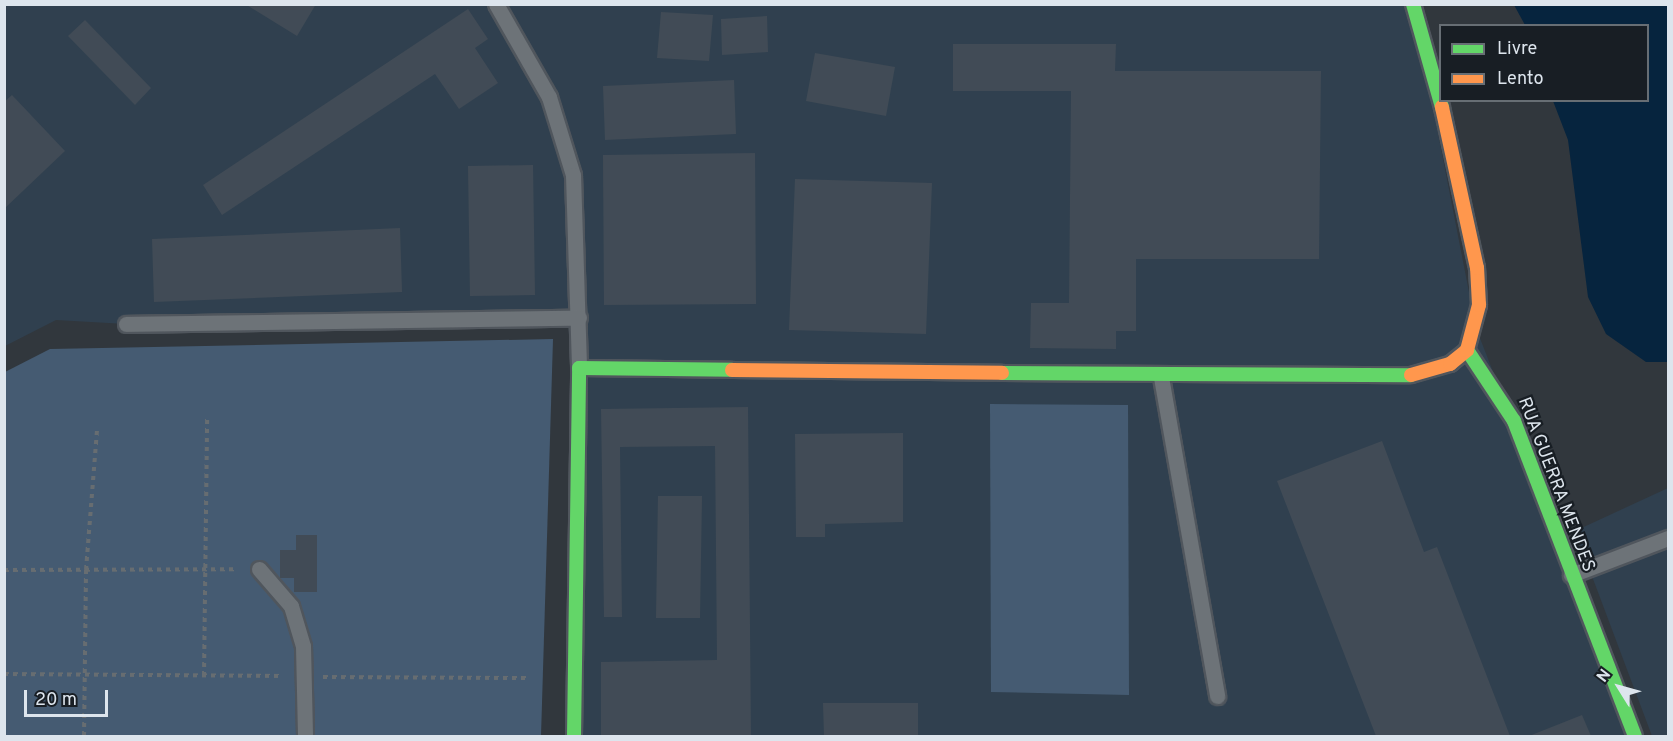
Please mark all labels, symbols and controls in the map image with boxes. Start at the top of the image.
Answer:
legend [1439,24,1649,102]
text: Livre [1497,38,1537,61]
text: Lento [1497,68,1543,91]
street label: RUA GUERRA MENDES [1511,394,1599,576]
north arrow [1589,657,1649,717]
text: N [1593,666,1616,687]
scale bar [27,678,111,716]
text: 20 m [35,689,77,712]

